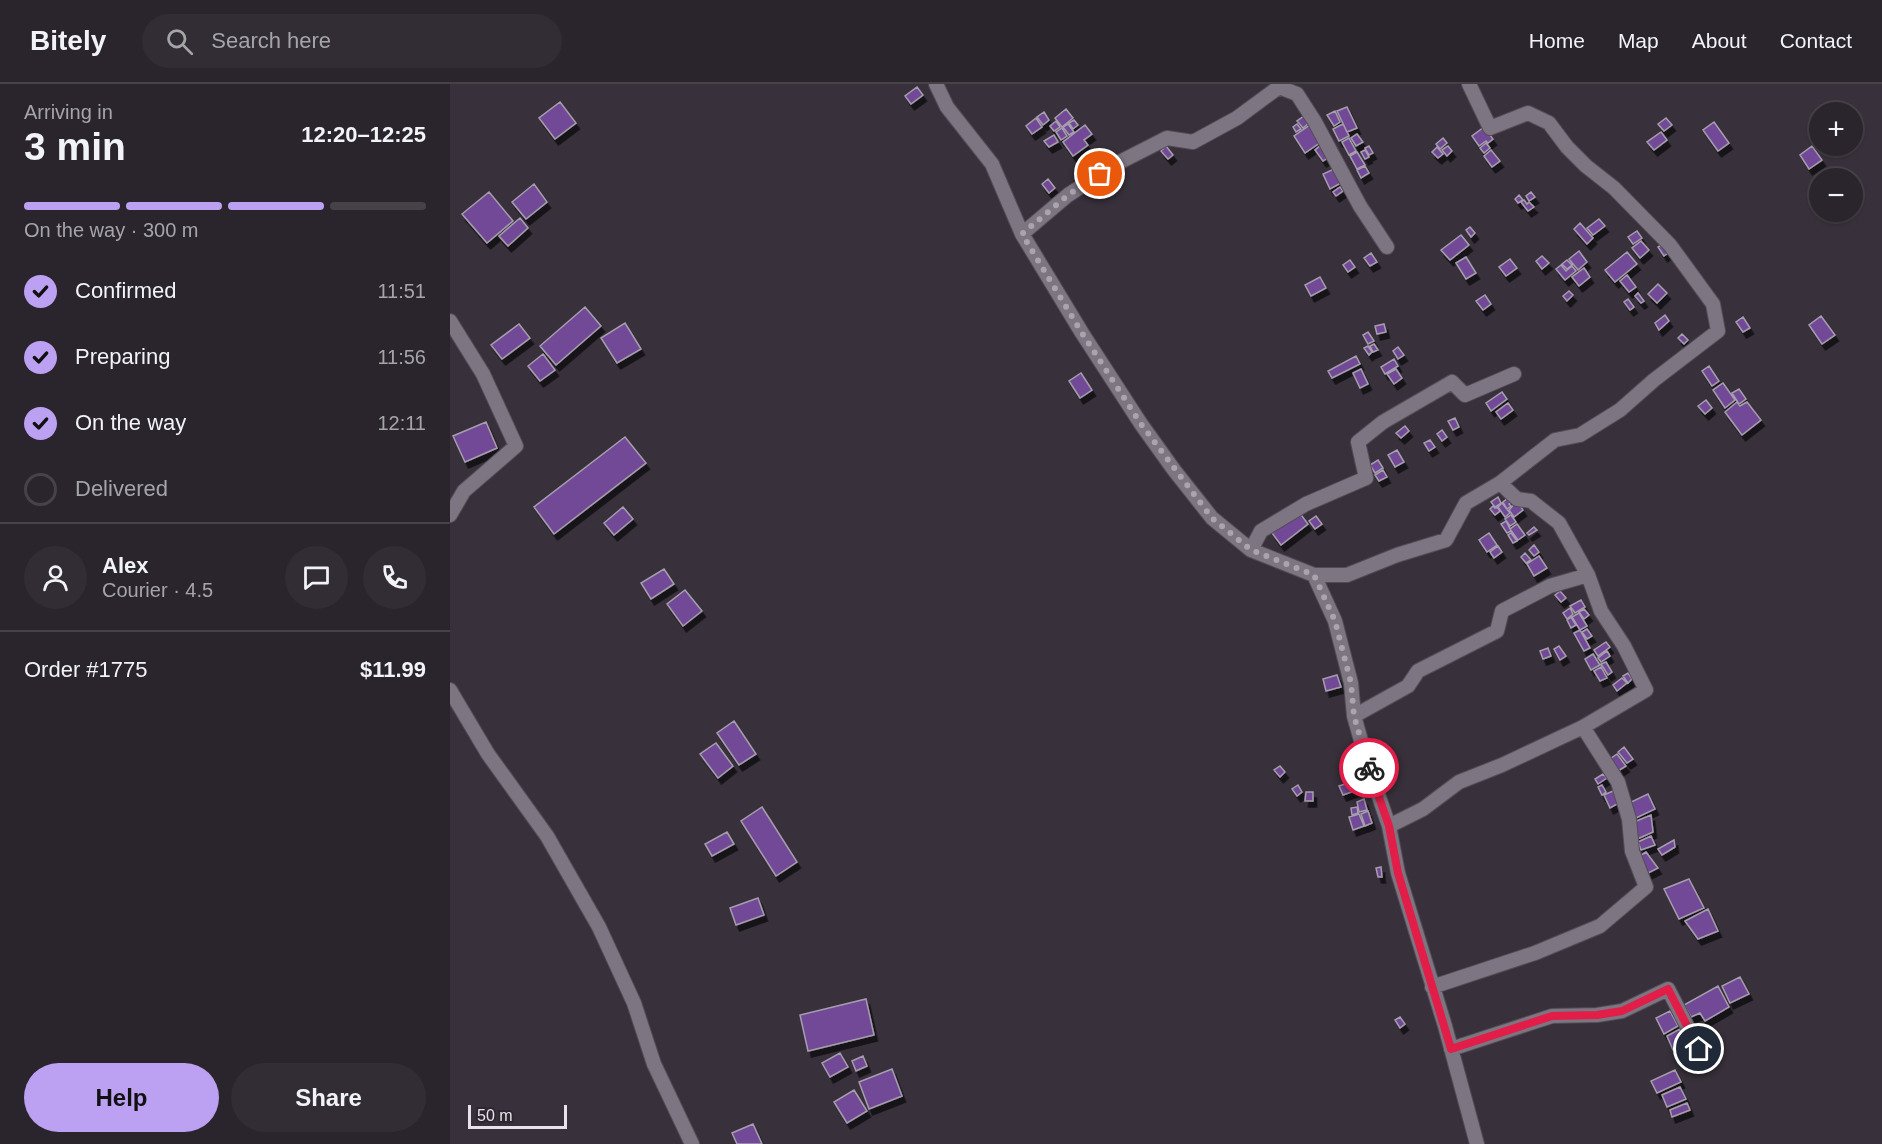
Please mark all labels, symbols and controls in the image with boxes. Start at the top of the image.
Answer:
search box [142,14,562,68]
text: Bitely [30,25,106,56]
icon: search [163,25,196,58]
text: Search here [211,28,331,53]
text: Home [1529,29,1585,52]
text: Map [1618,29,1659,52]
text: About [1692,29,1747,52]
text: Contact [1780,29,1852,52]
text: Arriving in [24,101,113,123]
map controls [1809,102,1863,222]
button: + [1809,102,1863,156]
text: 12:20–12:25 [301,122,426,147]
text: 3 min [24,125,126,168]
pin [1074,148,1125,199]
icon: bag [1083,157,1116,190]
button: − [1809,168,1863,222]
text: On the way · 300 m [24,219,199,241]
icon: check [24,275,57,308]
text: Confirmed [75,278,176,303]
text: 11:51 [377,280,426,302]
icon: check [24,341,57,374]
text: Preparing [75,344,170,369]
text: 11:56 [377,346,426,368]
icon: check [24,407,57,440]
text: On the way [75,410,186,435]
text: 12:11 [377,412,426,434]
text: Delivered [75,476,168,501]
button: person [24,546,87,609]
button: chat [285,546,348,609]
button: phone [363,546,426,609]
text: Alex [102,553,148,578]
text: Courier · 4.5 [102,579,213,601]
text: Order #1775 [24,657,148,682]
text: $11.99 [360,657,426,682]
courier [1339,738,1399,798]
icon: bike [1353,752,1386,785]
pin [1673,1023,1724,1074]
icon: home [1682,1032,1715,1065]
button: Help [24,1063,219,1132]
button: Share [231,1063,426,1132]
scale bar [468,1102,567,1130]
text: 50 m [477,1107,513,1124]

